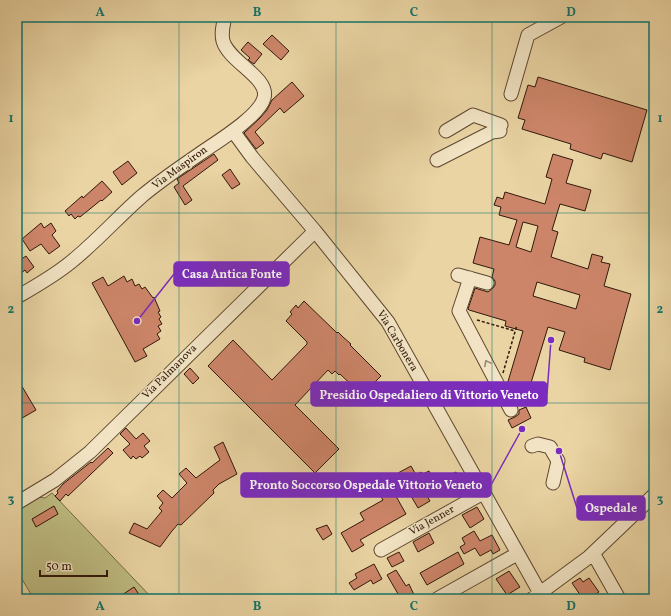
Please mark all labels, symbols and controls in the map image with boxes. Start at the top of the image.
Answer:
text: A [95,4,105,22]
text: B [253,4,262,22]
text: C [410,4,418,22]
text: D [566,4,576,22]
text: 1 [8,110,14,128]
text: 1 [657,110,663,128]
street label: Via Maspiron [149,143,211,193]
callout: Casa Antica Fonte [174,262,289,286]
text: Casa Antica Fonte [182,267,282,283]
text: 2 [8,301,15,319]
text: 2 [657,301,664,319]
street label: Via Carbonera [373,308,421,375]
street label: Via Palmanova [139,341,201,403]
one-way arrow [484,360,491,367]
callout: Presidio Ospedaliero di Vittorio Veneto [311,382,547,406]
text: Presidio Ospedaliero di Vittorio Veneto [319,388,539,404]
callout: Pronto Soccorso Ospedale Vittorio Veneto [241,473,491,497]
text: Pronto Soccorso Ospedale Vittorio Veneto [250,478,483,494]
text: 3 [8,491,15,509]
text: 3 [657,491,664,509]
callout: Ospedale [577,496,645,520]
text: Ospedale [585,501,637,517]
street label: Via Jenner [407,502,458,540]
scale bar [40,552,107,578]
text: 50 m [46,559,72,575]
text: A [95,598,105,616]
text: B [253,598,262,616]
text: C [410,598,418,616]
text: D [566,598,576,616]

